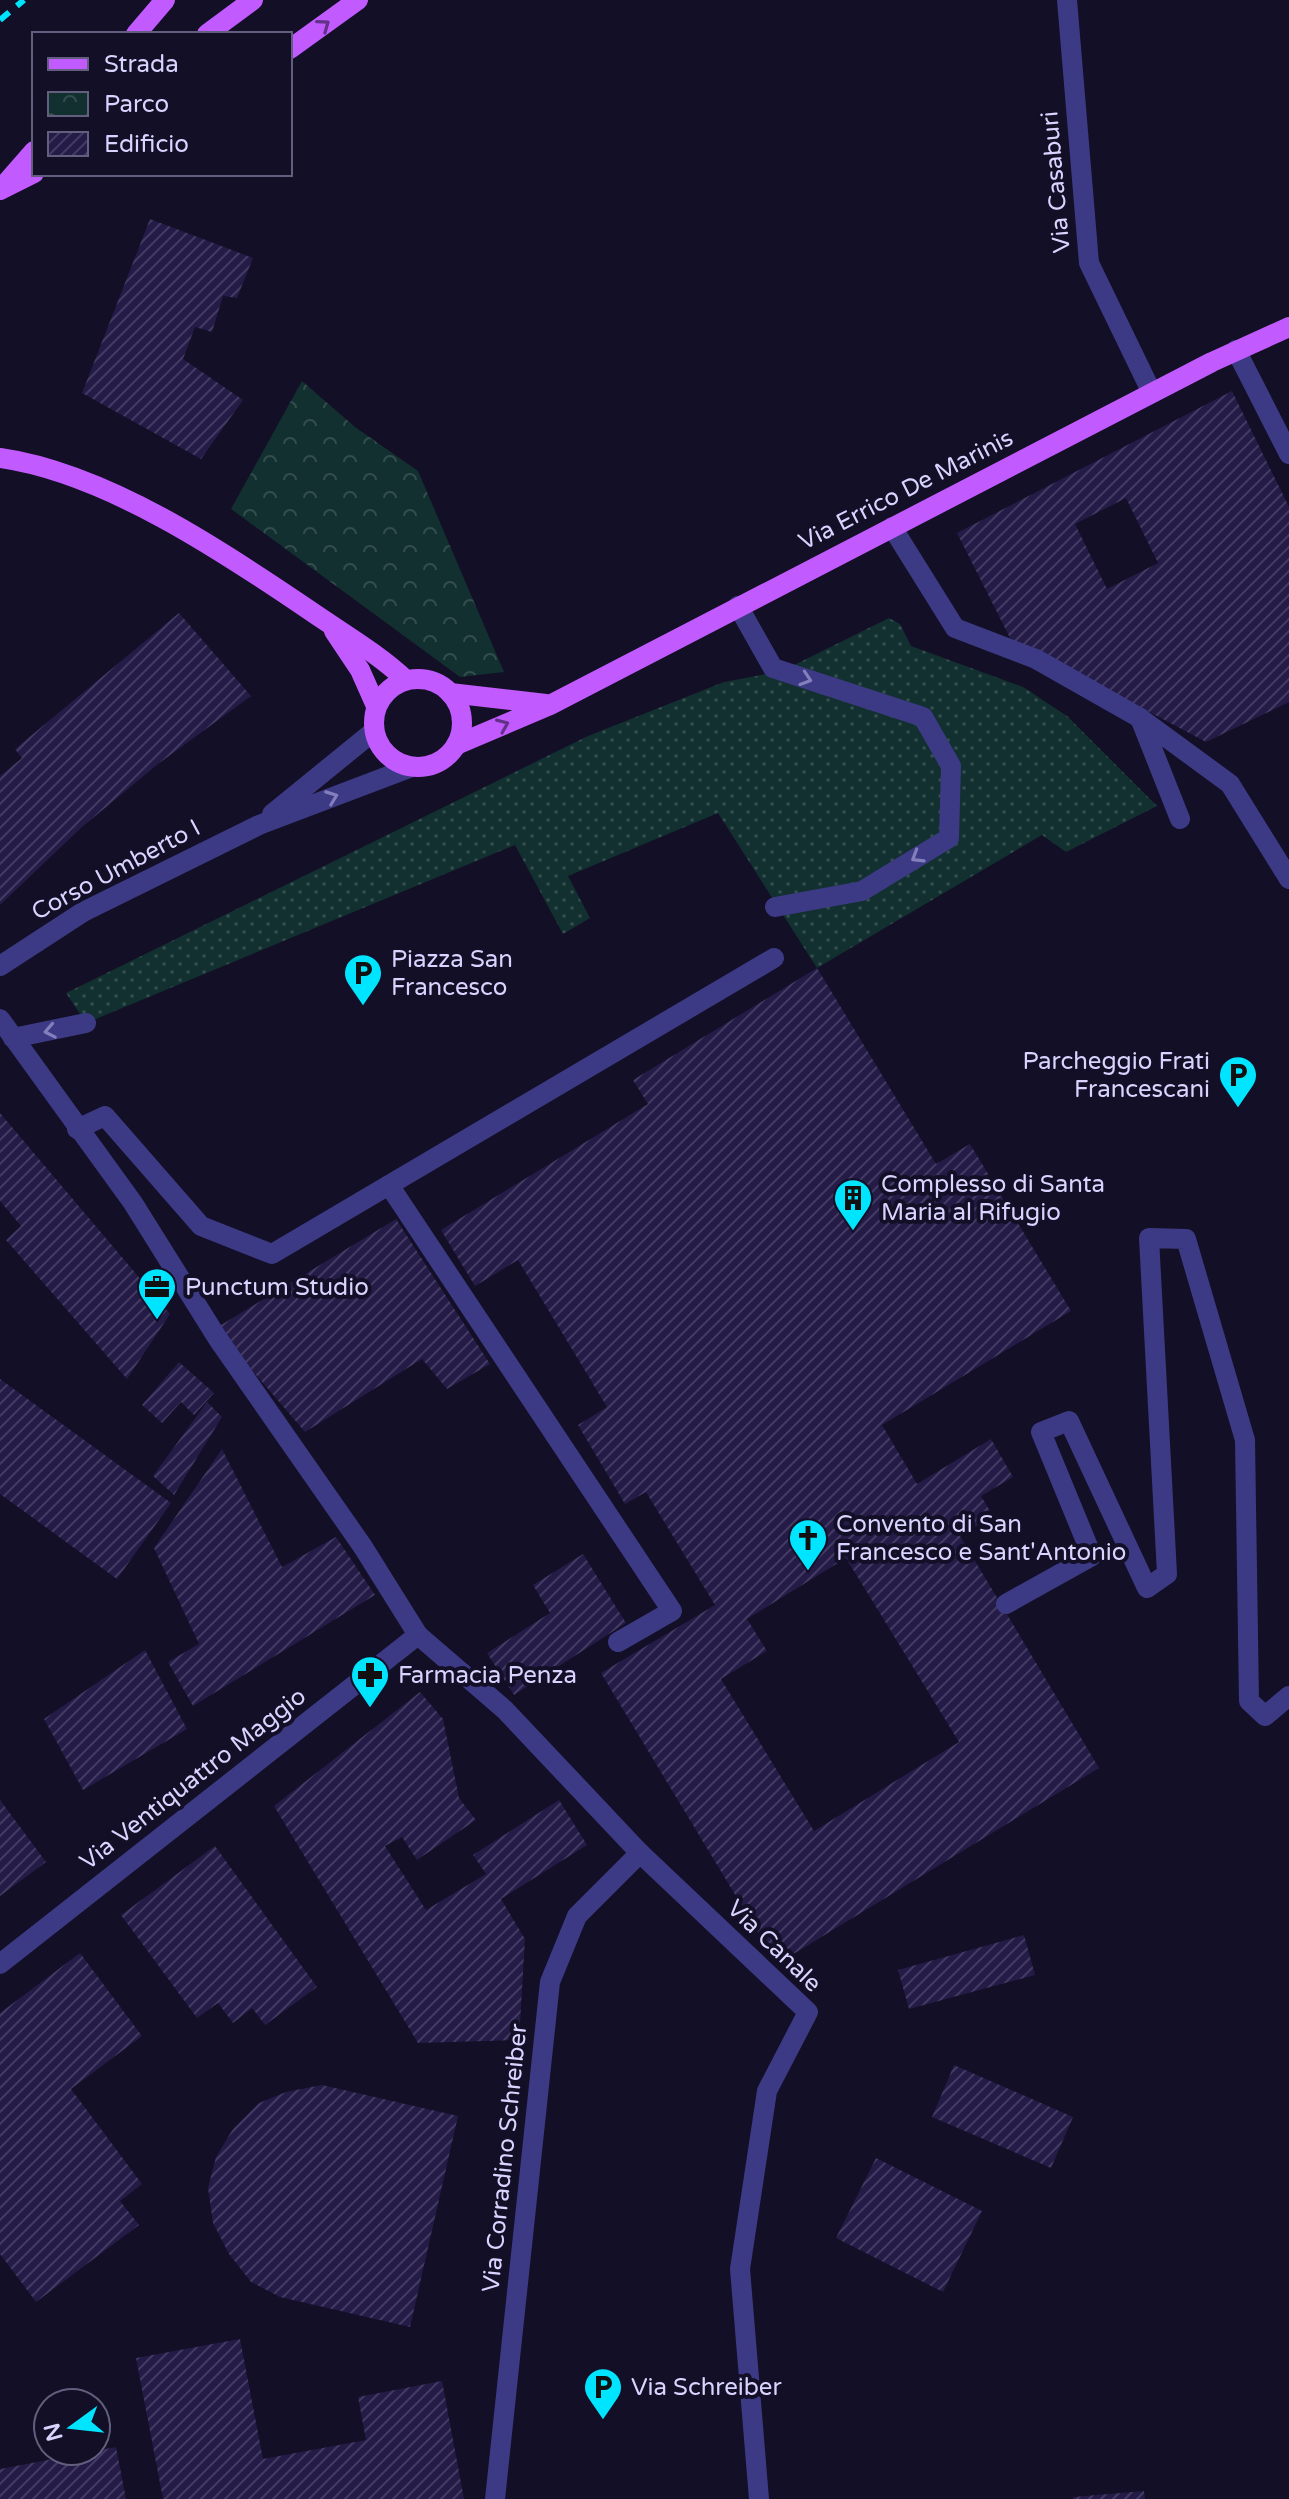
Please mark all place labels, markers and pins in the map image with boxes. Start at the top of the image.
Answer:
place label: Piazza San Francesco [391,945,513,1002]
parking icon: Piazza San Francesco [342,952,384,1007]
place label: Parcheggio Frati Francescani [1023,1047,1210,1104]
parking icon: Parcheggio Frati Francescani [1217,1054,1259,1109]
place label: Complesso di Santa Maria al Rifugio [881,1170,1105,1227]
building icon: Complesso di Santa Maria al Rifugio [832,1177,874,1232]
office icon: Punctum Studio [136,1266,178,1321]
place label: Punctum Studio [185,1273,369,1302]
place label: Convento di San Francesco e Sant'Antonio [836,1510,1126,1567]
church icon: Convento di San Francesco e Sant'Antonio [787,1517,829,1572]
pharmacy icon: Farmacia Penza [349,1654,391,1709]
place label: Farmacia Penza [398,1661,577,1690]
parking icon: Via Schreiber [582,2366,624,2421]
place label: Via Schreiber [631,2373,782,2402]

